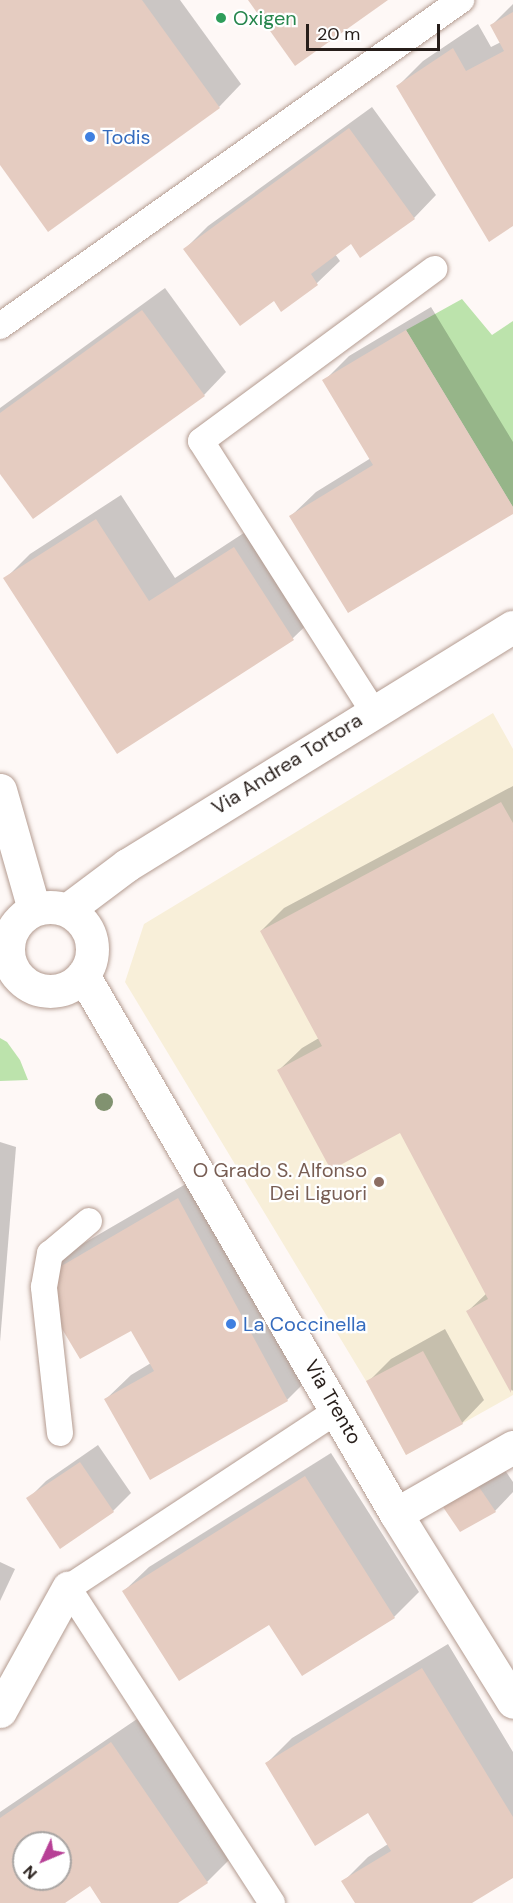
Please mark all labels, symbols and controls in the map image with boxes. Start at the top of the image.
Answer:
place label: Oxigen [233,6,297,30]
marker: Oxigen [214,11,228,25]
scale bar [309,12,442,50]
text: 20 m [317,22,360,46]
place label: Todis [102,125,151,149]
marker: Todis [83,130,97,144]
street label: Via Andrea Tortora [207,708,367,820]
place label: O Grado S. Alfonso Dei Liguori [193,1158,367,1205]
marker: O Grado S. Alfonso Dei Liguori [372,1175,386,1189]
place label: La Coccinella [243,1312,366,1336]
marker: La Coccinella [224,1317,238,1331]
street label: Via Trento [299,1355,367,1449]
north arrow [12,1831,72,1891]
text: N [19,1861,42,1884]

